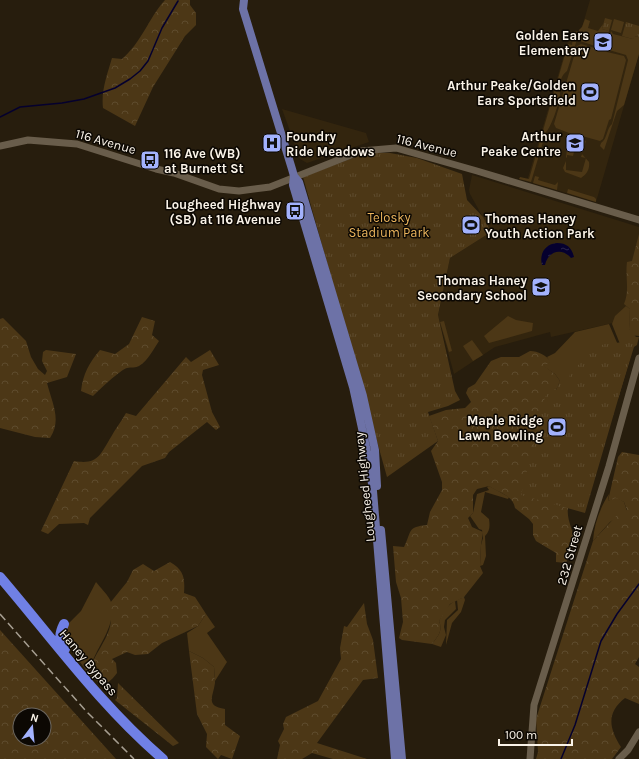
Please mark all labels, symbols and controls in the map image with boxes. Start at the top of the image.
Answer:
place label: Golden Ears Elementary [515,28,589,58]
school or university icon: Golden Ears Elementary [592,31,614,53]
place label: Arthur Peake/Golden Ears Sportsfield [447,78,576,108]
sports icon: Arthur Peake/Golden Ears Sportsfield [579,81,601,103]
street label: 116 Avenue [74,126,138,157]
place label: Foundry Ride Meadows [286,129,375,159]
place label: Arthur Peake Centre [481,129,562,159]
street label: 116 Avenue [395,131,459,160]
hospital icon: Foundry Ride Meadows [261,132,283,154]
school or university icon: Arthur Peake Centre [564,132,586,154]
place label: 116 Ave (WB) at Burnett St [164,146,244,176]
bus stop icon: 116 Ave (WB) at Burnett St [139,149,161,171]
place label: Lougheed Highway (SB) at 116 Avenue [165,197,281,227]
bus stop icon: Lougheed Highway (SB) at 116 Avenue [284,200,306,222]
park label: Telosky Stadium Park [349,210,429,240]
place label: Thomas Haney Youth Action Park [485,211,595,241]
sports icon: Thomas Haney Youth Action Park [460,214,482,236]
place label: Thomas Haney Secondary School [417,273,527,303]
school or university icon: Thomas Haney Secondary School [530,276,552,298]
place label: Maple Ridge Lawn Bowling [458,413,543,443]
sports icon: Maple Ridge Lawn Bowling [546,416,568,438]
street label: Lougheed Highway [351,431,378,543]
street label: 232 Street [554,523,585,587]
street label: Haney Bypass [56,626,121,699]
north arrow [12,707,52,747]
text: N [29,711,40,725]
scale bar [499,721,572,747]
text: 100 m [505,728,537,742]

